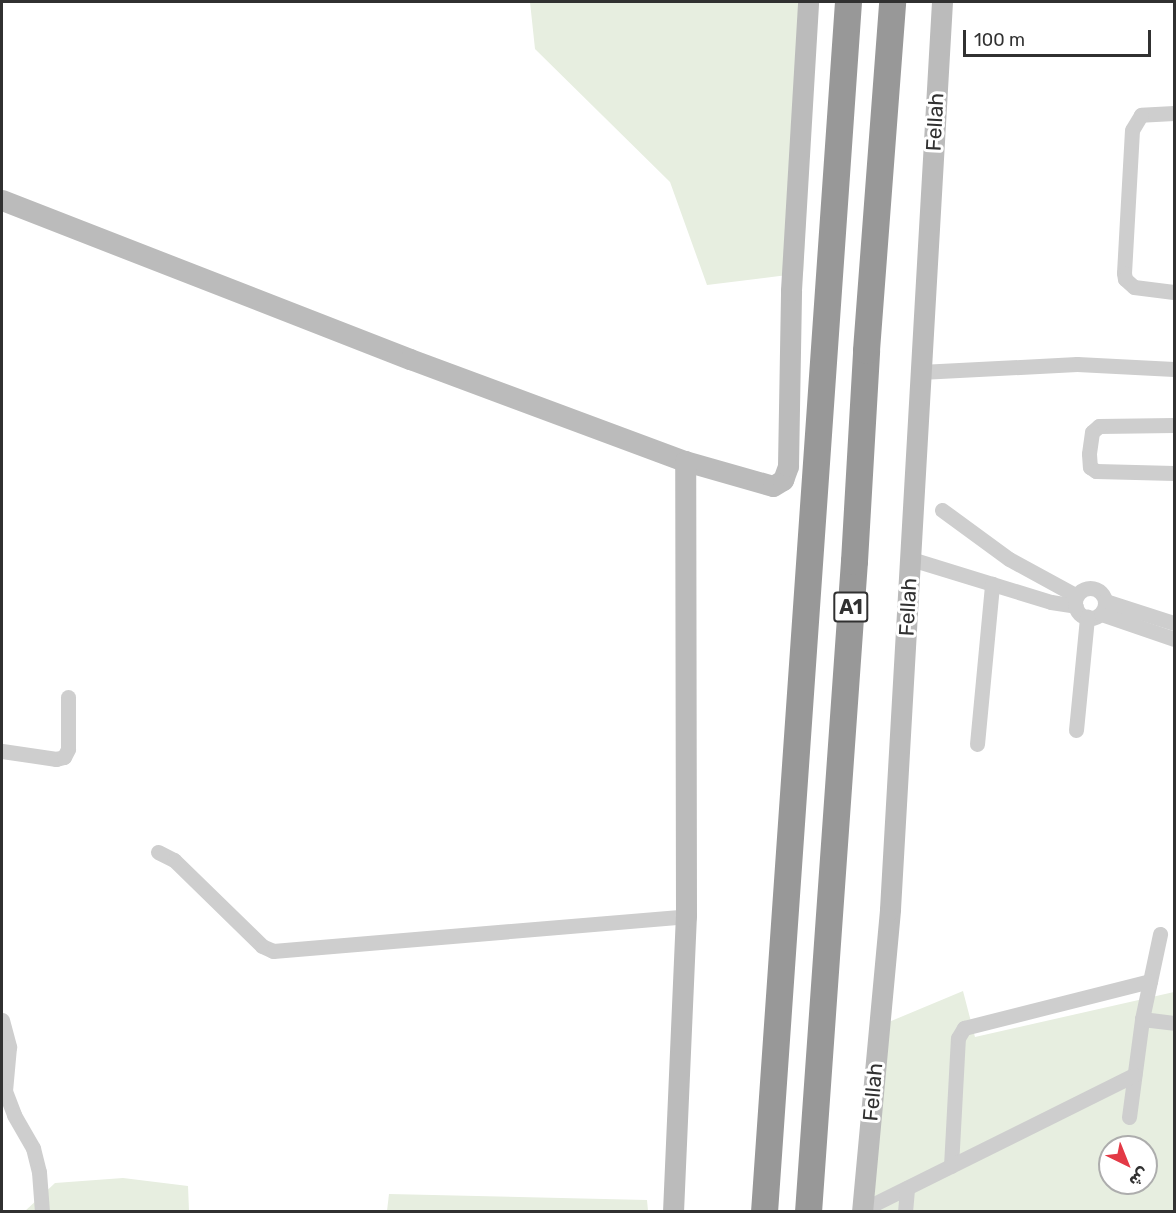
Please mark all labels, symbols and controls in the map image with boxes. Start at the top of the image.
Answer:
scale bar [966,18,1154,56]
text: 100 m [974,29,1025,51]
street label: Fellah [921,92,949,152]
street label: Fellah [894,577,922,637]
road number: A1 [833,590,869,624]
street label: Fellah [858,1062,888,1122]
north arrow [1098,1135,1158,1195]
text: ش [1125,1163,1153,1191]

